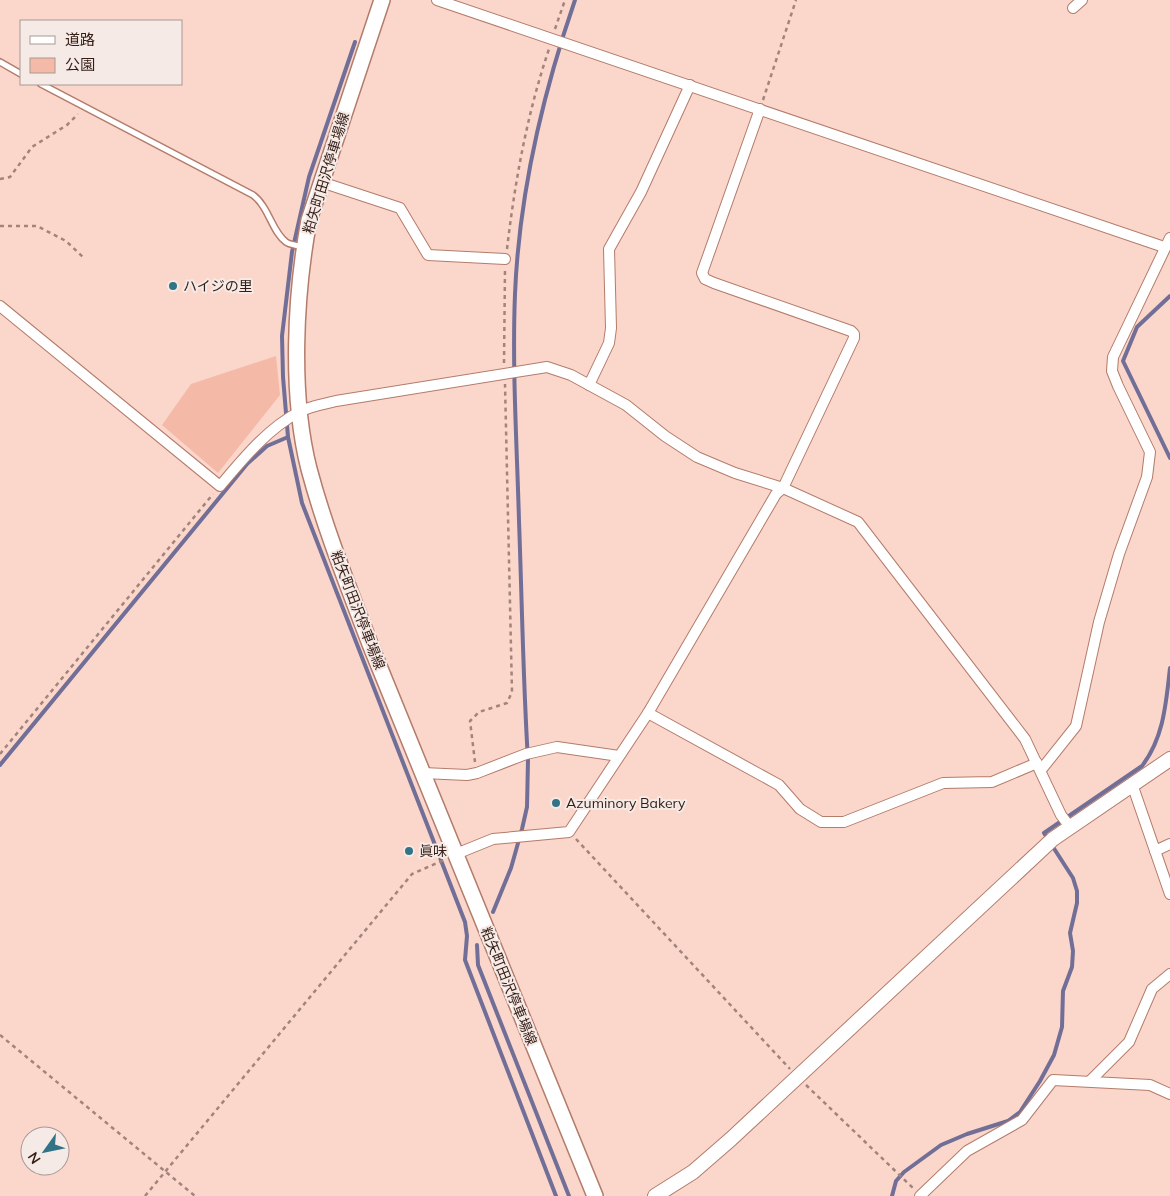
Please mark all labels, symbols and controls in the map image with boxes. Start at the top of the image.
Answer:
legend [20,20,182,85]
text: 道路 [65,30,95,49]
text: 公園 [65,55,95,74]
street label: 粕矢町田沢停車場線 [299,110,353,236]
place label: ハイジの里 [183,277,253,295]
marker: ハイジの里 [167,280,179,292]
street label: 粕矢町田沢停車場線 [327,548,389,672]
place label: Azuminory Bakery [566,794,686,812]
marker: Azuminory Bakery [550,797,562,809]
place label: 眞味 [419,842,447,860]
marker: 眞味 [403,845,415,857]
street label: 粕矢町田沢停車場線 [477,924,541,1048]
north arrow [20,1126,70,1176]
text: N [24,1149,45,1167]

